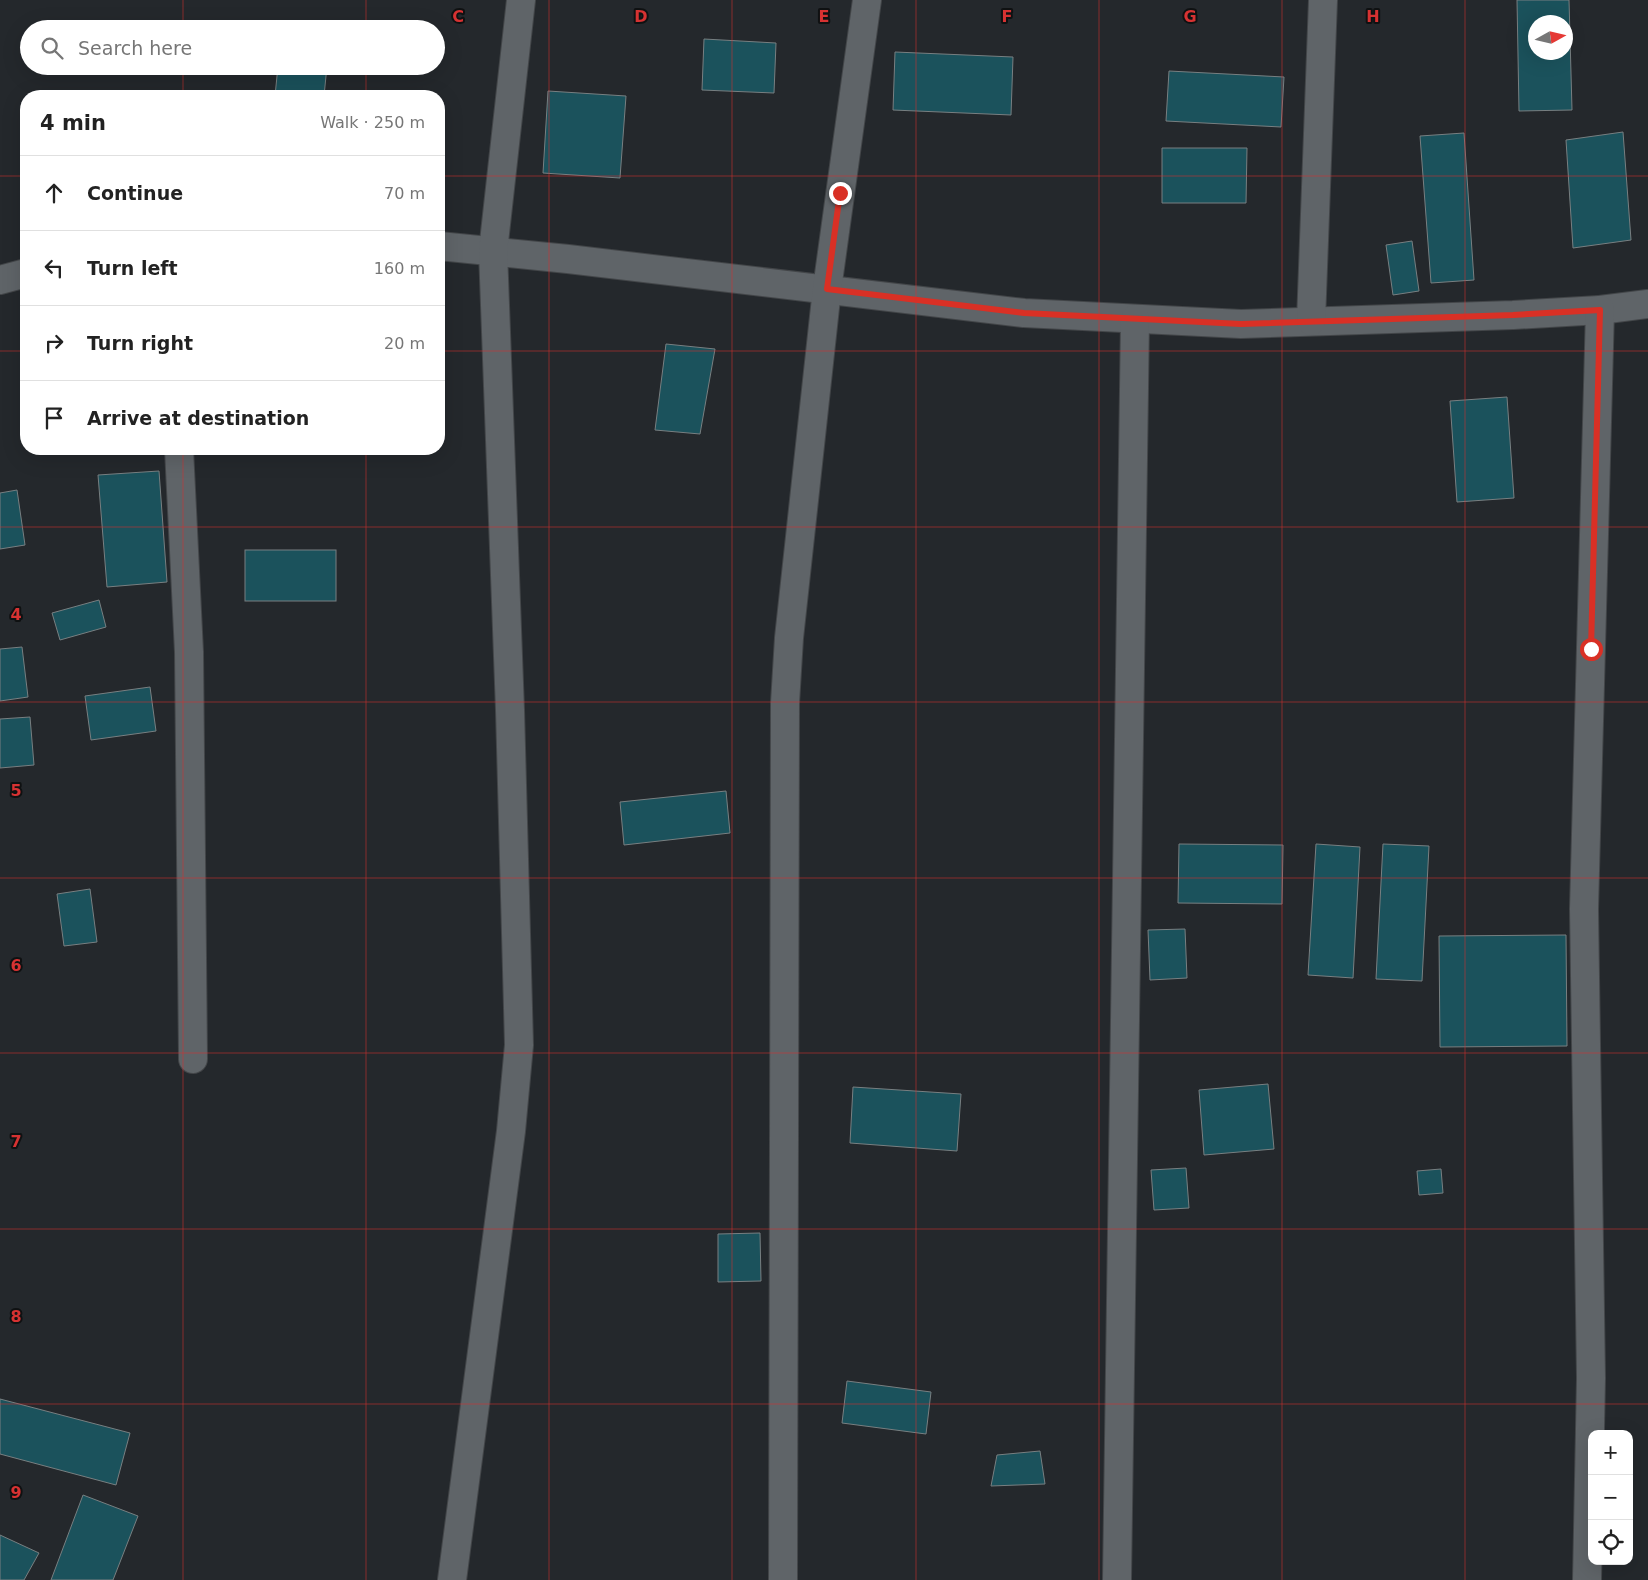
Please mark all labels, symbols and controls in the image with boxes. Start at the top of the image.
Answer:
text: C [452,7,464,26]
text: D [634,7,648,26]
text: E [819,7,829,26]
text: F [1002,7,1012,26]
text: G [1183,7,1197,26]
text: H [1366,7,1380,26]
north arrow [1528,15,1573,60]
search box [20,20,445,75]
icon: search [38,34,66,62]
text: Search here [78,37,192,59]
text: 4 min [40,111,106,135]
text: Walk · 250 m [320,113,425,132]
icon: ahead [40,179,68,207]
text: Continue [87,182,183,204]
route end [829,182,852,205]
text: 70 m [384,184,425,203]
icon: left [40,254,68,282]
text: Turn left [87,257,178,279]
text: 160 m [374,259,425,278]
icon: right [40,329,68,357]
text: Turn right [87,332,193,354]
text: 20 m [384,334,425,353]
icon: arrive [40,404,68,432]
text: Arrive at destination [87,407,309,429]
text: 4 [10,605,22,624]
route start [1580,638,1603,661]
text: 5 [10,781,22,800]
text: 6 [10,956,22,975]
text: 7 [10,1132,22,1151]
text: 8 [10,1307,22,1326]
map controls [1588,1430,1633,1565]
button: + [1588,1430,1633,1475]
button: − [1588,1475,1633,1520]
text: 9 [10,1483,22,1502]
button: locate [1588,1520,1633,1565]

